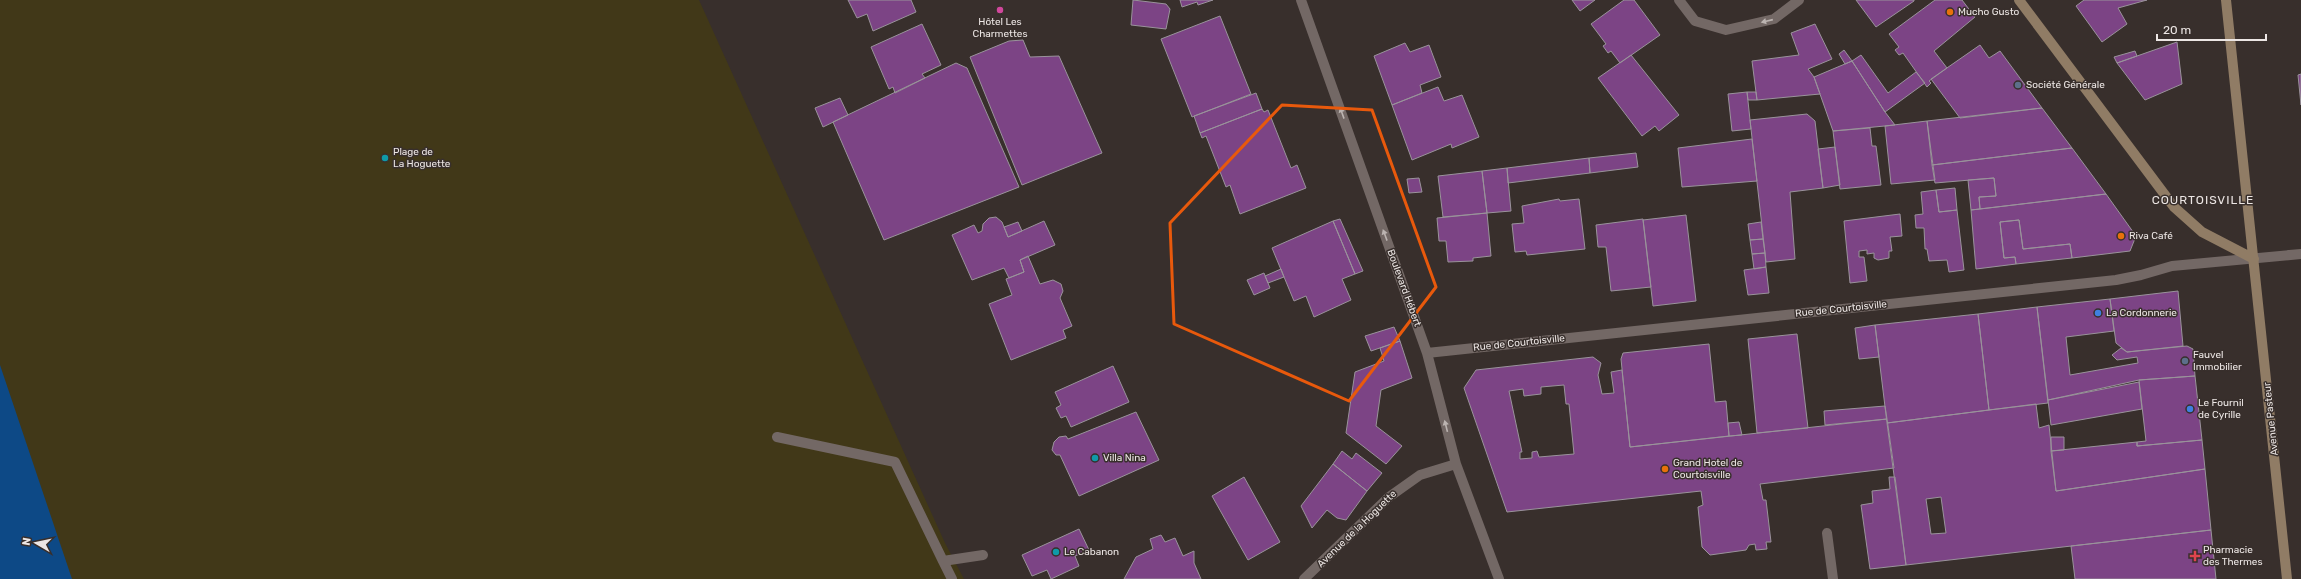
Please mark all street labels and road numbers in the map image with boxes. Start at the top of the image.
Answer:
street label: Boulevard Hébert [1384,248,1424,328]
street label: Rue de Courtoisville [1794,298,1888,320]
street label: Rue de Courtoisville [1472,332,1566,354]
street label: Avenue Pasteur [2261,382,2281,456]
street label: Avenue de la Hoguette [1315,488,1399,570]

